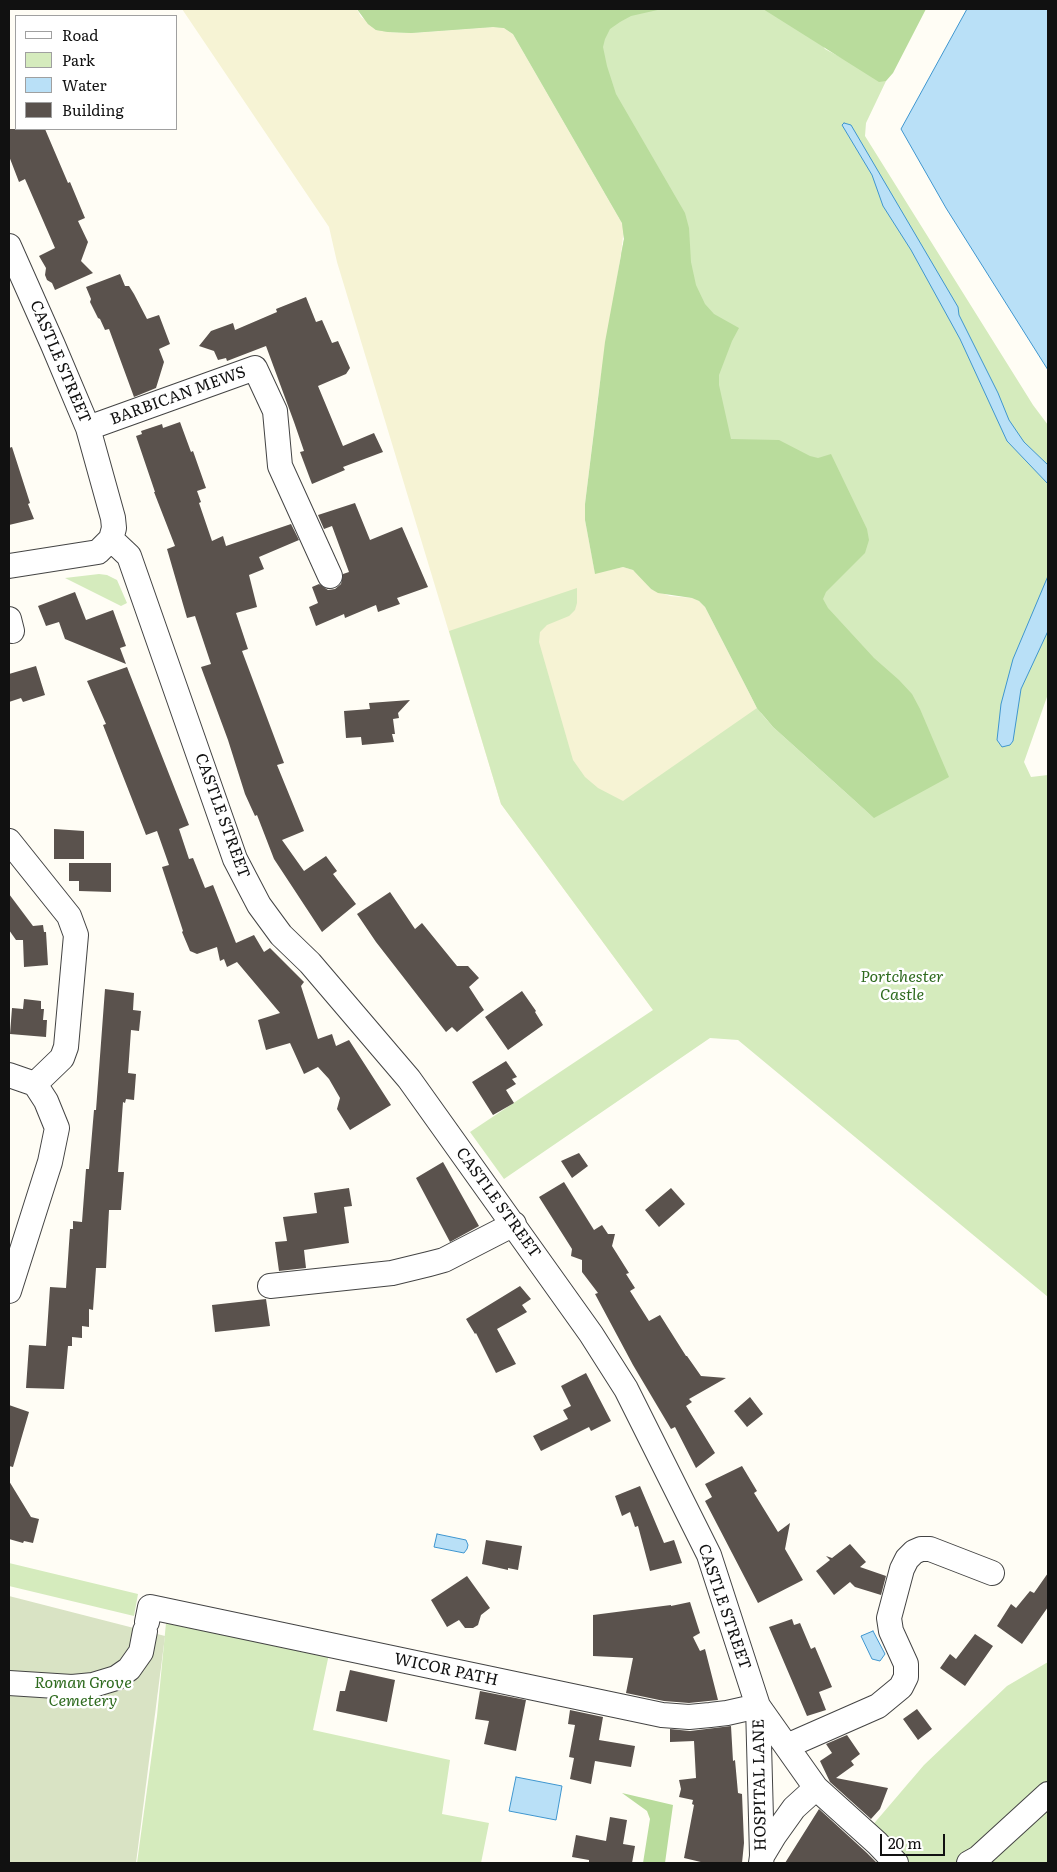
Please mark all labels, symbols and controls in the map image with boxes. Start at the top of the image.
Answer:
legend [15,15,178,130]
text: Road [62,23,98,46]
text: Park [62,48,95,71]
text: Water [62,73,107,96]
text: Building [62,98,124,121]
street label: CASTLE STREET [25,298,95,426]
street label: BARBICAN MEWS [108,363,248,429]
street label: CASTLE STREET [190,751,254,881]
park label: Portchester Castle [860,967,944,1005]
street label: CASTLE STREET [452,1144,544,1262]
street label: CASTLE STREET [693,1542,755,1672]
street label: WICOR PATH [392,1650,500,1690]
park label: Roman Grove Cemetery [34,1673,132,1711]
street label: HOSPITAL LANE [749,1719,771,1851]
scale bar [882,1824,947,1856]
text: 20 m [888,1831,922,1854]

